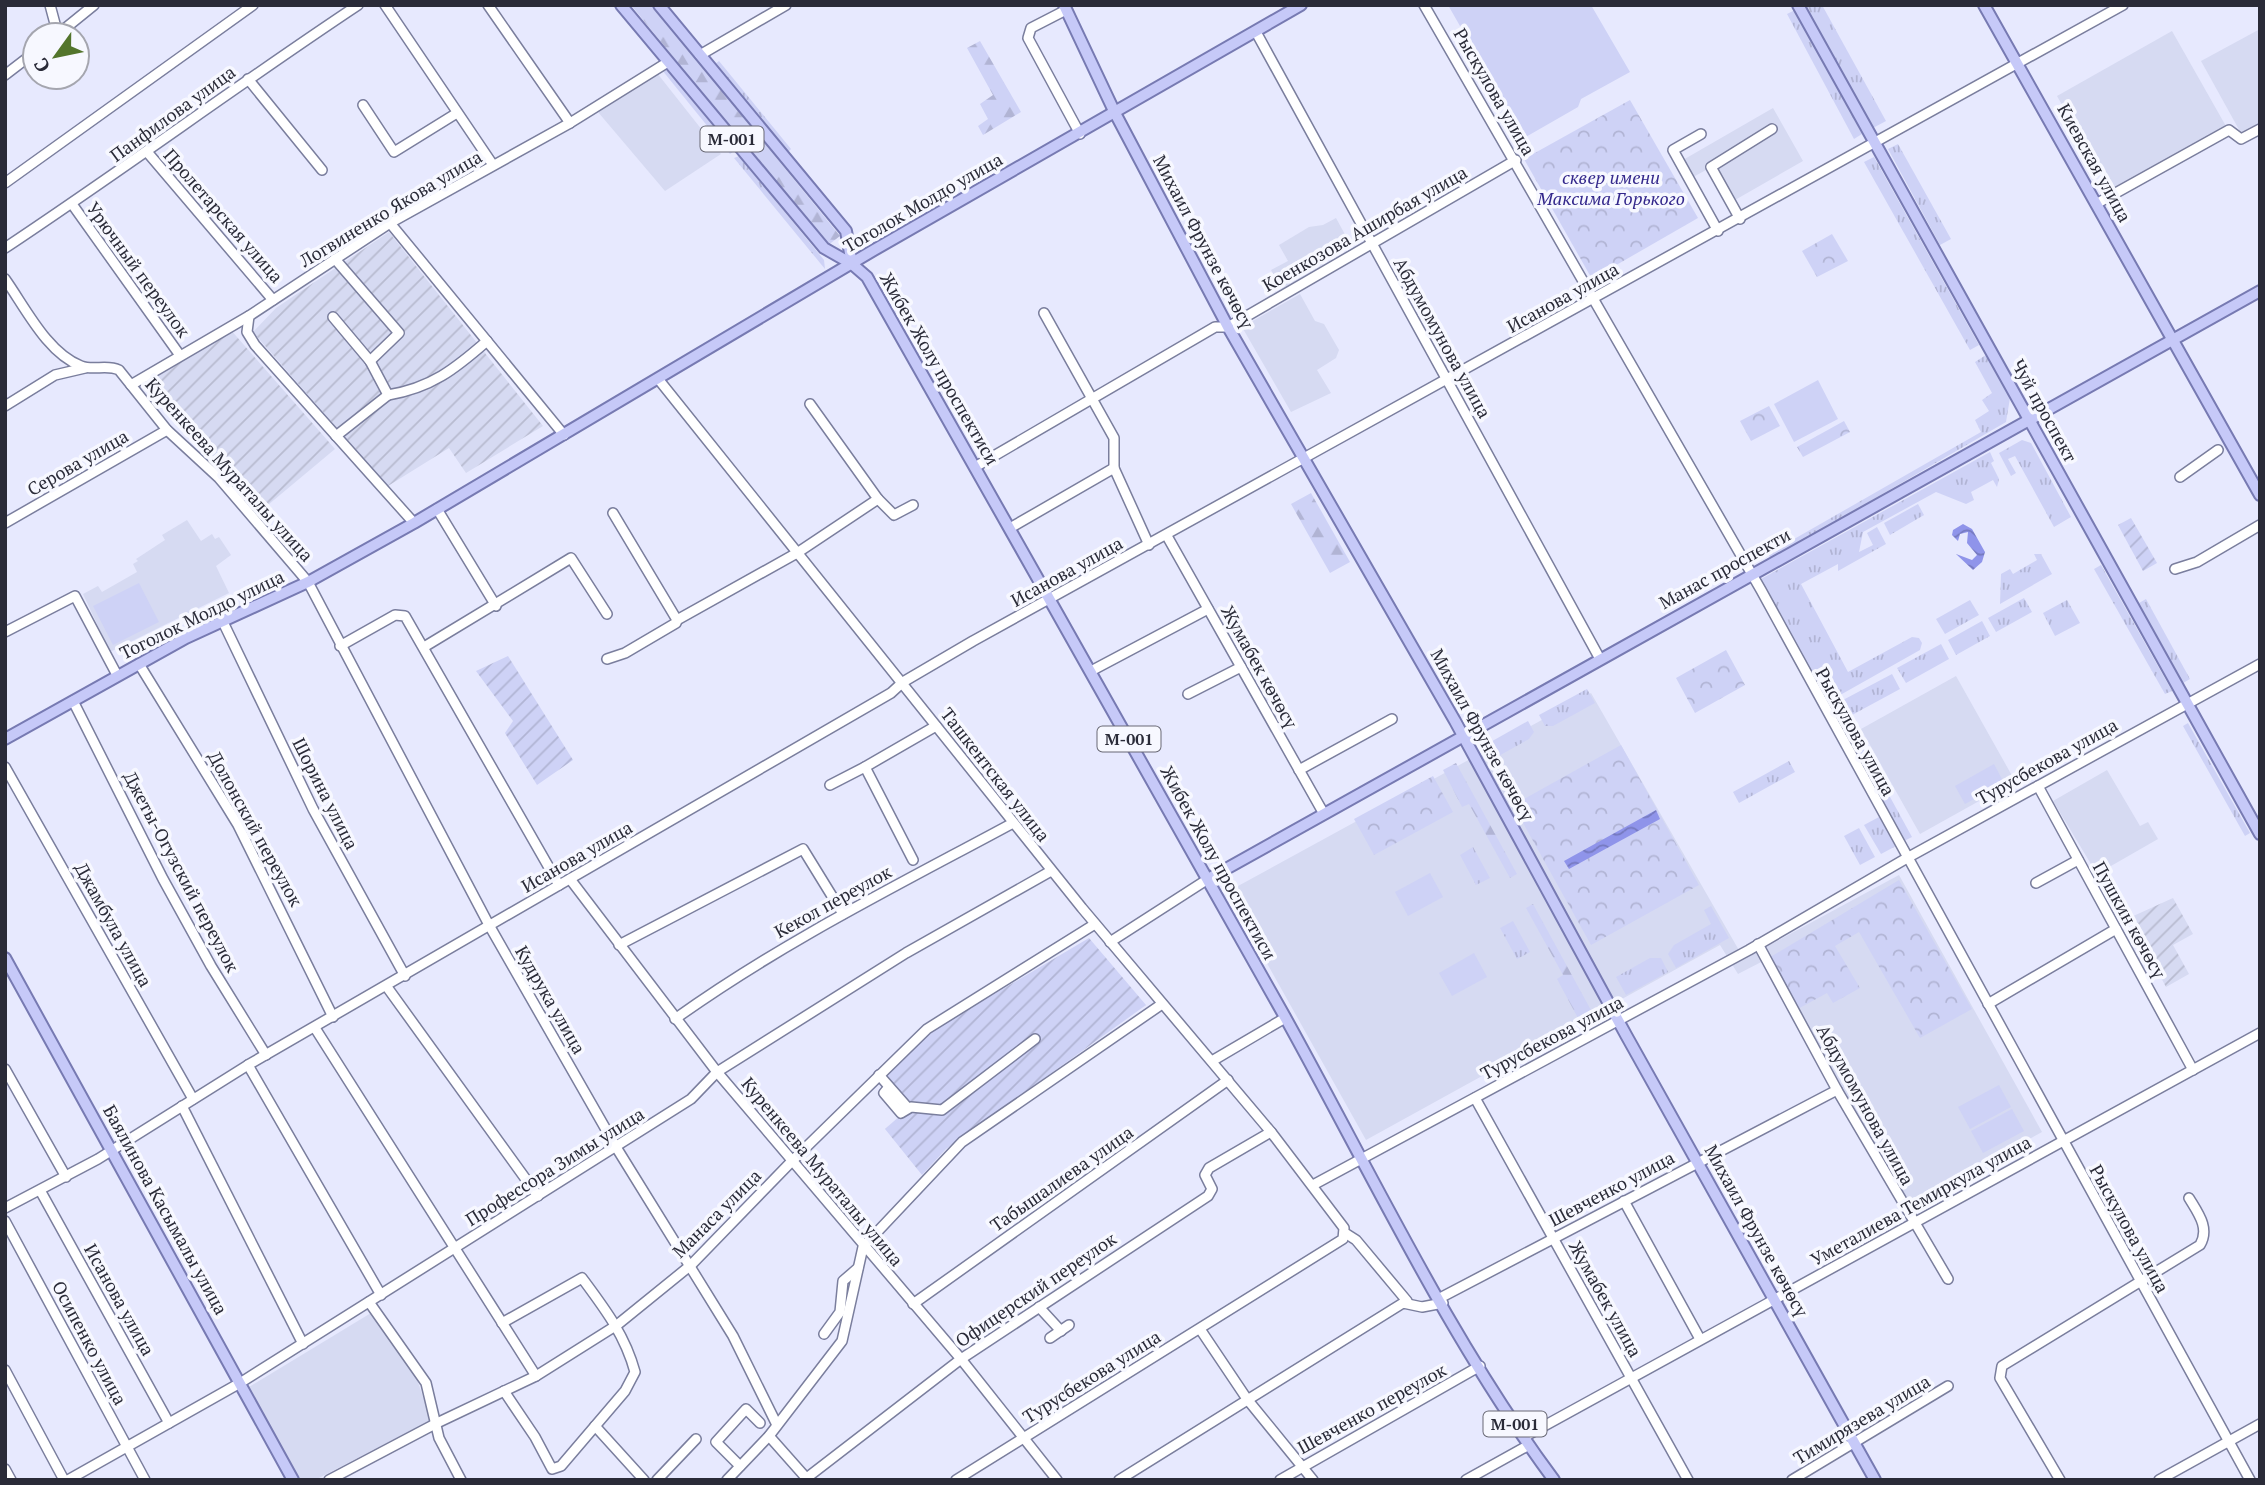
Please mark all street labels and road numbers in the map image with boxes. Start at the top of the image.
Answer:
street label: Рыскулова улица [1449,23,1541,160]
street label: Панфилова улица [105,60,240,167]
street label: Киевская улица [2052,99,2137,226]
road number: М-001 [700,127,764,152]
street label: Пролетарская улица [159,143,289,288]
street label: Логвиненко Якова улица [294,144,486,273]
street label: Тоголок Молдо улица [838,147,1007,258]
street label: Михаил Фрунзе көчөсү [1148,151,1260,333]
street label: Коенкозова Аширбая улица [1258,160,1471,297]
street label: Урючный переулок [82,197,196,342]
street label: Абдумомунова улица [1389,253,1497,422]
street label: Исанова улица [1502,256,1623,338]
street label: Жибек Жолу проспектиси [875,268,1005,469]
street label: Чуй проспект [2007,355,2083,466]
street label: Куренкеева Мураталы улица [141,372,319,566]
street label: Серова улица [23,424,132,501]
street label: Манас проспекти [1655,522,1794,614]
street label: Исанова улица [1006,530,1127,612]
street label: Тоголок Молдо улица [115,564,288,664]
street label: Жумабек көчөсү [1216,601,1304,733]
street label: Михаил Фрунзе көчөсү [1426,644,1541,826]
street label: Рыскулова улица [1811,663,1901,800]
street label: Ташкентская улица [936,702,1056,846]
street label: Турусбекова улица [1971,712,2122,810]
road number: М-001 [1098,726,1160,752]
street label: Шорина улица [288,734,364,853]
street label: Долонский переулок [203,747,309,911]
street label: Жибек Жолу проспектиси [1155,761,1282,964]
street label: Джеты-Огузский переулок [119,767,245,977]
street label: Исанова улица [517,815,636,898]
street label: Пушкин көчөсү [2088,857,2172,983]
street label: Джамбула улица [70,858,158,991]
street label: Кекол переулок [770,859,896,943]
street label: Кудрука улица [510,941,592,1058]
street label: Турусбекова улица [1476,989,1627,1085]
street label: Абдумомунова улица [1812,1020,1920,1189]
street label: Куренкеева Мураталы улица [737,1072,909,1271]
street label: Баялинова Касымалы улица [98,1100,234,1319]
street label: Профессора Зимы улица [461,1101,648,1231]
street label: Табышалиева улица [985,1120,1138,1237]
street label: Уметалиева Темиркула улица [1806,1129,2035,1271]
street label: Михаил Фрунзе көчөсү [1700,1140,1815,1322]
street label: Шевченко улица [1545,1145,1678,1231]
street label: Рыскулова улица [2085,1160,2175,1297]
street label: Манаса улица [667,1164,766,1263]
street label: Офицерский переулок [950,1226,1121,1352]
street label: Жумабек улица [1564,1236,1648,1361]
street label: Исанова улица [79,1239,161,1360]
street label: Осипенко улица [47,1276,133,1409]
street label: Турусбекова улица [1018,1324,1165,1428]
street label: Шевченко переулок [1293,1357,1450,1459]
street label: Тимирязева улица [1789,1369,1934,1469]
road number: М-001 [1484,1412,1546,1436]

